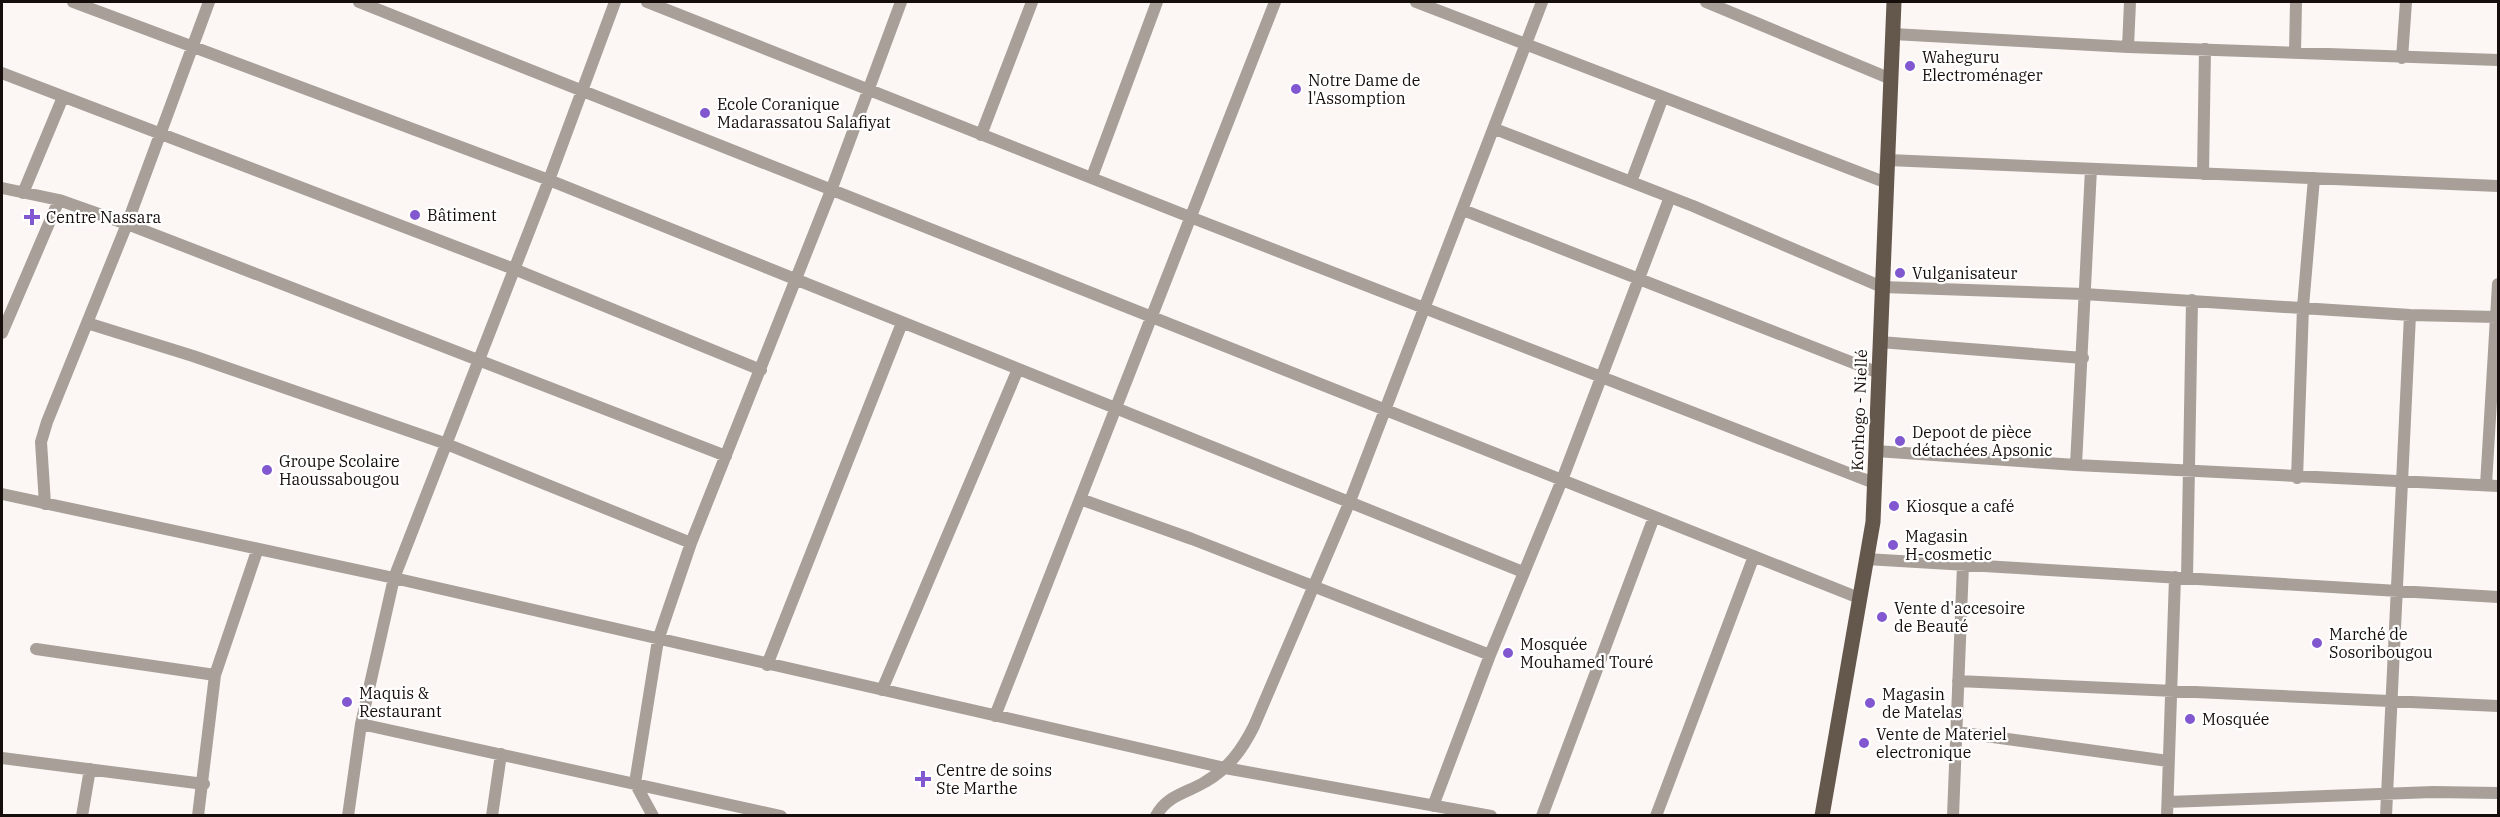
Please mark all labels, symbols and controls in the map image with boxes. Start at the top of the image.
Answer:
place label: Waheguru Electroménager [1922,47,2043,85]
marker: Waheguru Electroménager [1903,59,1917,73]
place label: Notre Dame de l'Assomption [1308,70,1420,108]
marker: Notre Dame de l'Assomption [1289,82,1303,96]
place label: Ecole Coranique Madarassatou Salafiyat [717,94,891,132]
marker: Ecole Coranique Madarassatou Salafiyat [698,106,712,120]
place label: Bâtiment [427,205,497,225]
place label: Centre Nassara [46,207,161,227]
marker: Centre Nassara [23,208,41,226]
marker: Bâtiment [408,208,422,222]
place label: Vulganisateur [1912,263,2017,283]
marker: Vulganisateur [1893,266,1907,280]
street label: Korhogo - Niellé [1847,349,1871,471]
place label: Depoot de pièce détachées Apsonic [1912,422,2053,460]
marker: Depoot de pièce détachées Apsonic [1893,434,1907,448]
place label: Groupe Scolaire Haoussabougou [279,451,400,489]
marker: Groupe Scolaire Haoussabougou [260,463,274,477]
place label: Kiosque a café [1906,496,2014,516]
marker: Kiosque a café [1887,499,1901,513]
place label: Magasin H-cosmetic [1905,526,1992,564]
marker: Magasin H-cosmetic [1886,538,1900,552]
place label: Vente d'accesoire de Beauté [1894,598,2025,636]
marker: Vente d'accesoire de Beauté [1875,610,1889,624]
place label: Marché de Sosoribougou [2329,624,2433,662]
place label: Mosquée Mouhamed Touré [1520,634,1653,672]
marker: Marché de Sosoribougou [2310,636,2324,650]
marker: Mosquée Mouhamed Touré [1501,646,1515,660]
place label: Maquis & Restaurant [359,683,442,721]
place label: Magasin de Matelas [1882,684,1962,722]
marker: Maquis & Restaurant [340,695,354,709]
marker: Magasin de Matelas [1863,696,1877,710]
place label: Mosquée [2202,709,2269,729]
marker: Mosquée [2183,712,2197,726]
place label: Vente de Materiel electronique [1876,724,2007,762]
marker: Vente de Materiel electronique [1857,736,1871,750]
place label: Centre de soins Ste Marthe [936,760,1052,798]
marker: Centre de soins Ste Marthe [914,770,932,788]

